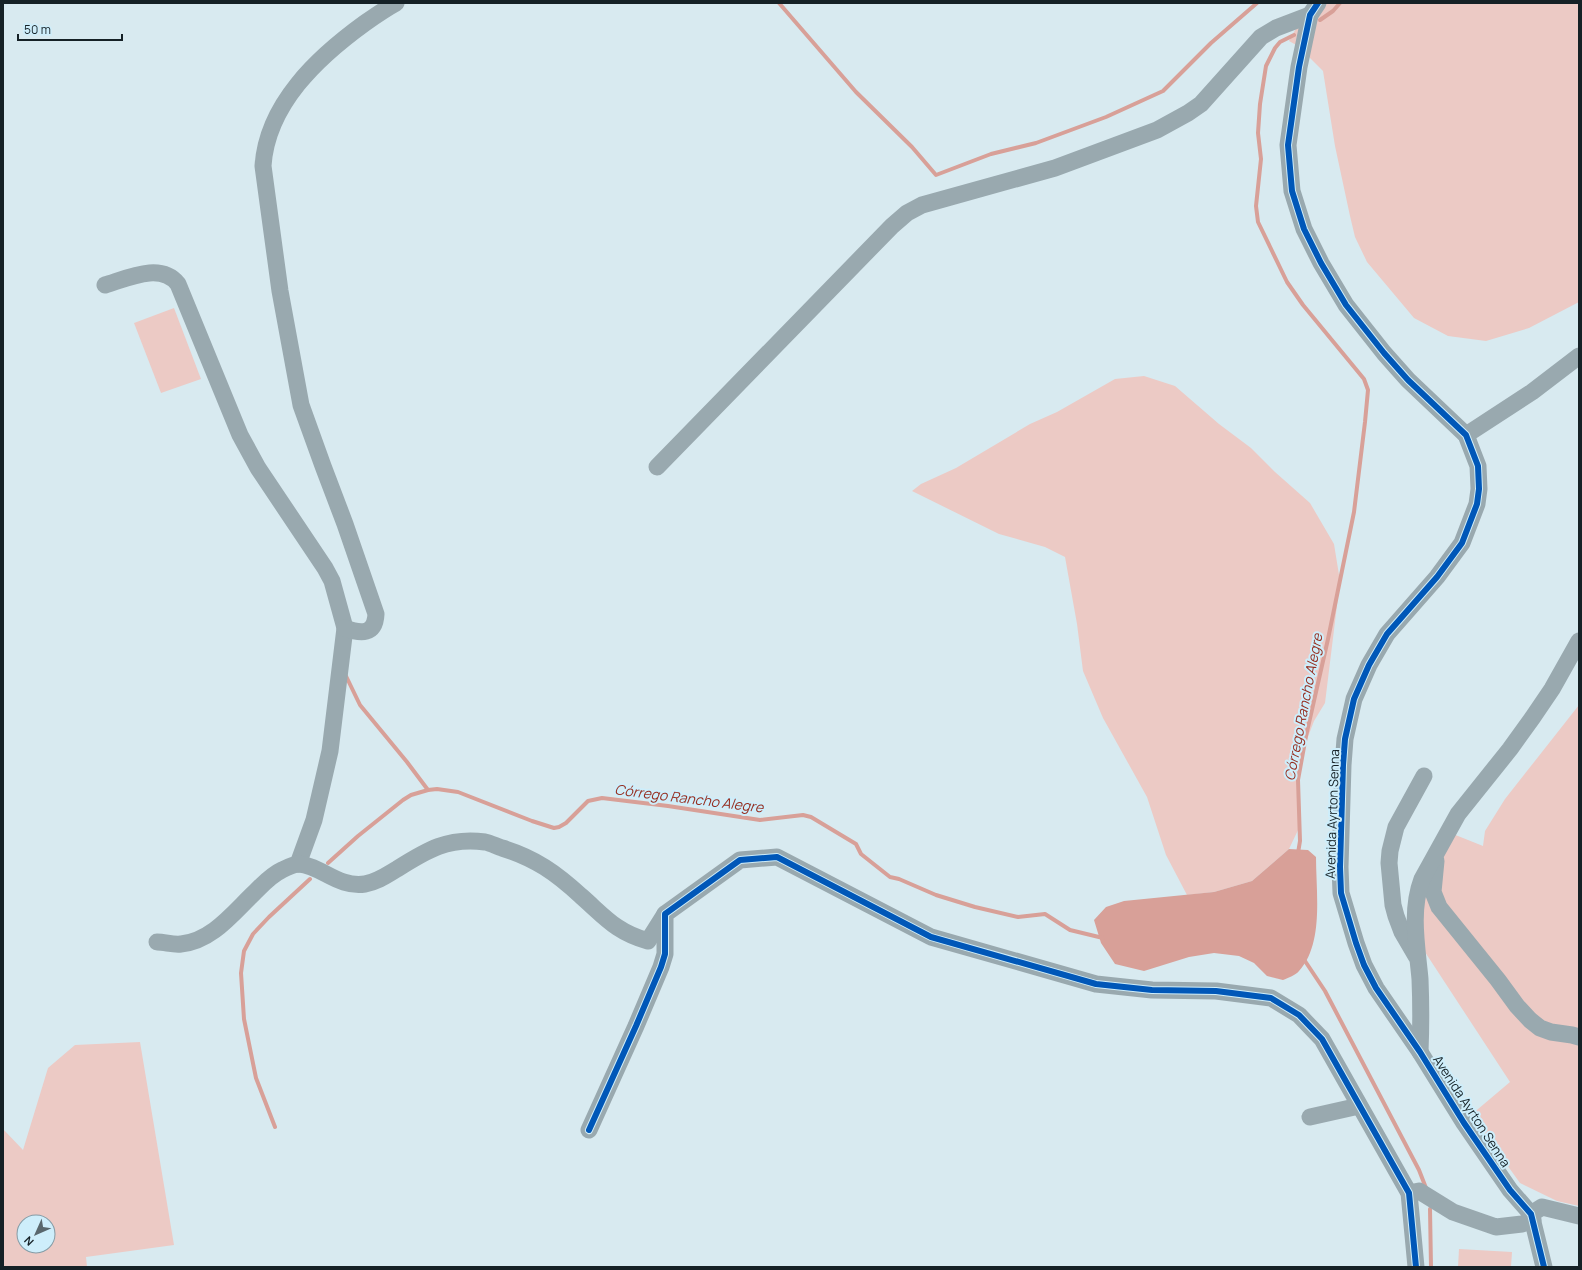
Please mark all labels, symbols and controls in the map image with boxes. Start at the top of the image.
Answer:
scale bar [18,16,122,42]
text: 50 m [24,21,51,38]
water label: Córrego Rancho Alegre [1279,631,1327,782]
street label: Avenida Ayrton Senna [1321,749,1343,879]
water label: Córrego Rancho Alegre [614,779,765,817]
street label: Avenida Ayrton Senna [1429,1052,1515,1170]
north arrow [16,1214,56,1254]
text: N [20,1233,37,1250]

